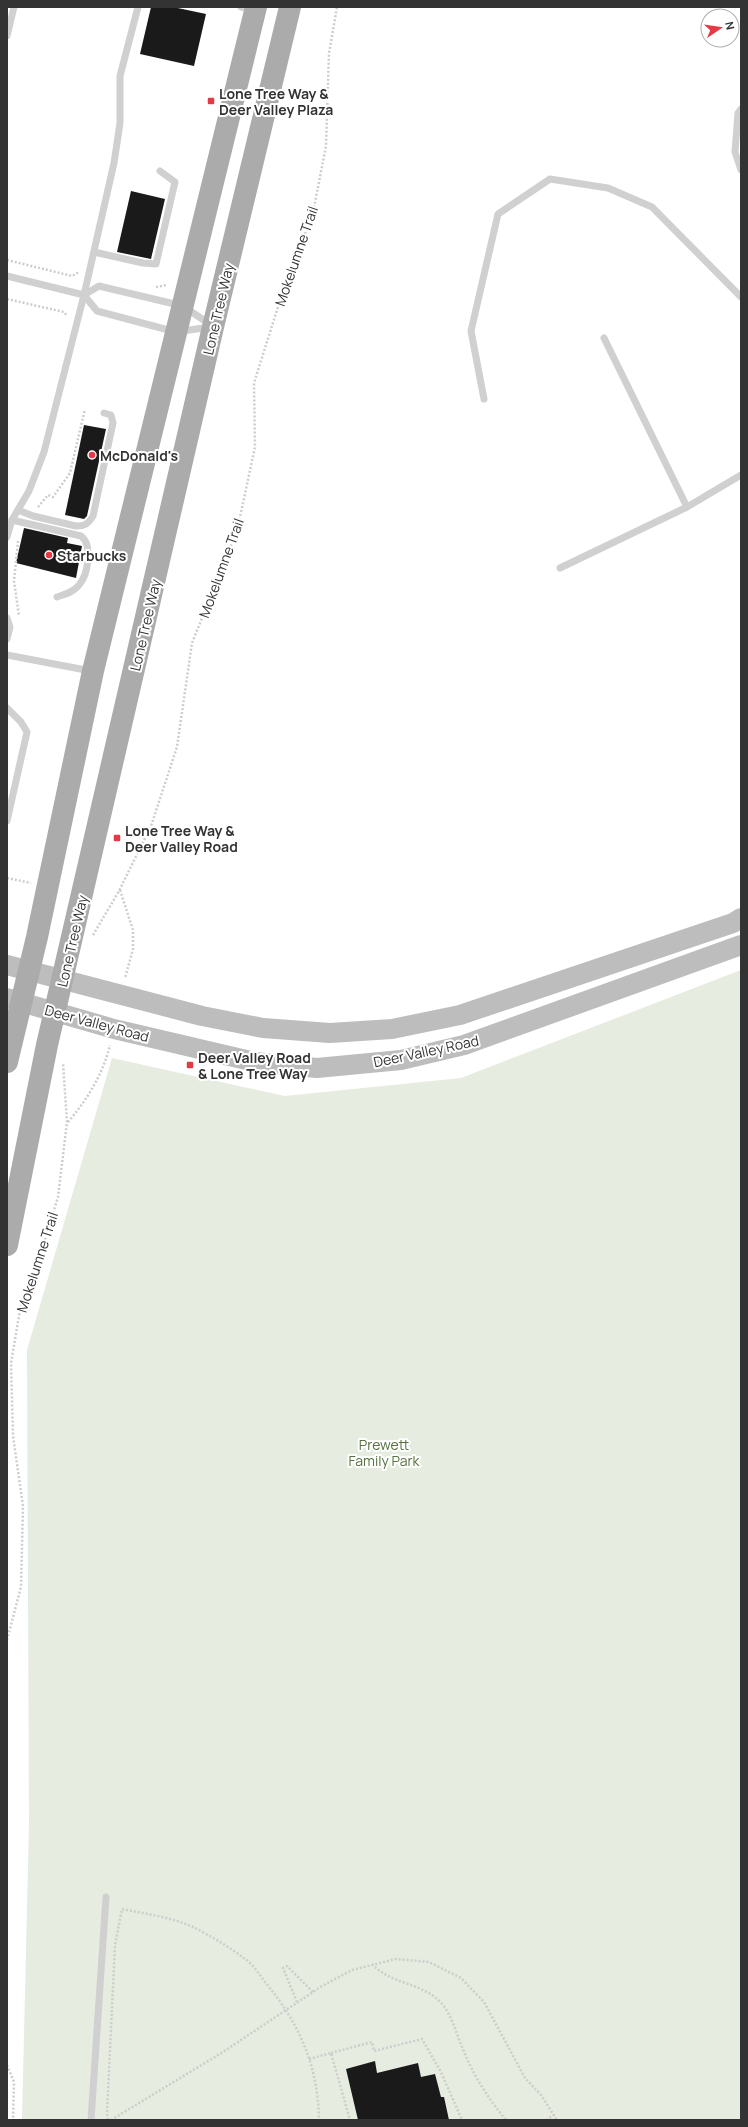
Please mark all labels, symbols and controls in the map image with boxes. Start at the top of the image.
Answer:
north arrow [700,8,740,48]
text: N [722,20,738,31]
place label: Lone Tree Way & Deer Valley Plaza [219,84,333,119]
marker: Lone Tree Way & Deer Valley Plaza [206,96,216,106]
street label: Mokelumne Trail [270,204,322,308]
street label: Lone Tree Way [198,261,238,357]
place label: McDonald's [100,446,178,465]
marker: McDonald's [87,450,97,460]
street label: Mokelumne Trail [194,516,248,620]
place label: Starbucks [57,546,127,565]
marker: Starbucks [44,550,54,560]
street label: Lone Tree Way [125,577,165,673]
place label: Lone Tree Way & Deer Valley Road [125,821,238,856]
marker: Lone Tree Way & Deer Valley Road [112,833,122,843]
street label: Lone Tree Way [52,893,92,989]
street label: Deer Valley Road [43,1000,151,1046]
street label: Deer Valley Road [372,1031,480,1071]
place label: Deer Valley Road & Lone Tree Way [198,1048,311,1083]
marker: Deer Valley Road & Lone Tree Way [185,1060,195,1070]
street label: Mokelumne Trail [12,1209,62,1315]
park label: Prewett Family Park [348,1435,421,1470]

